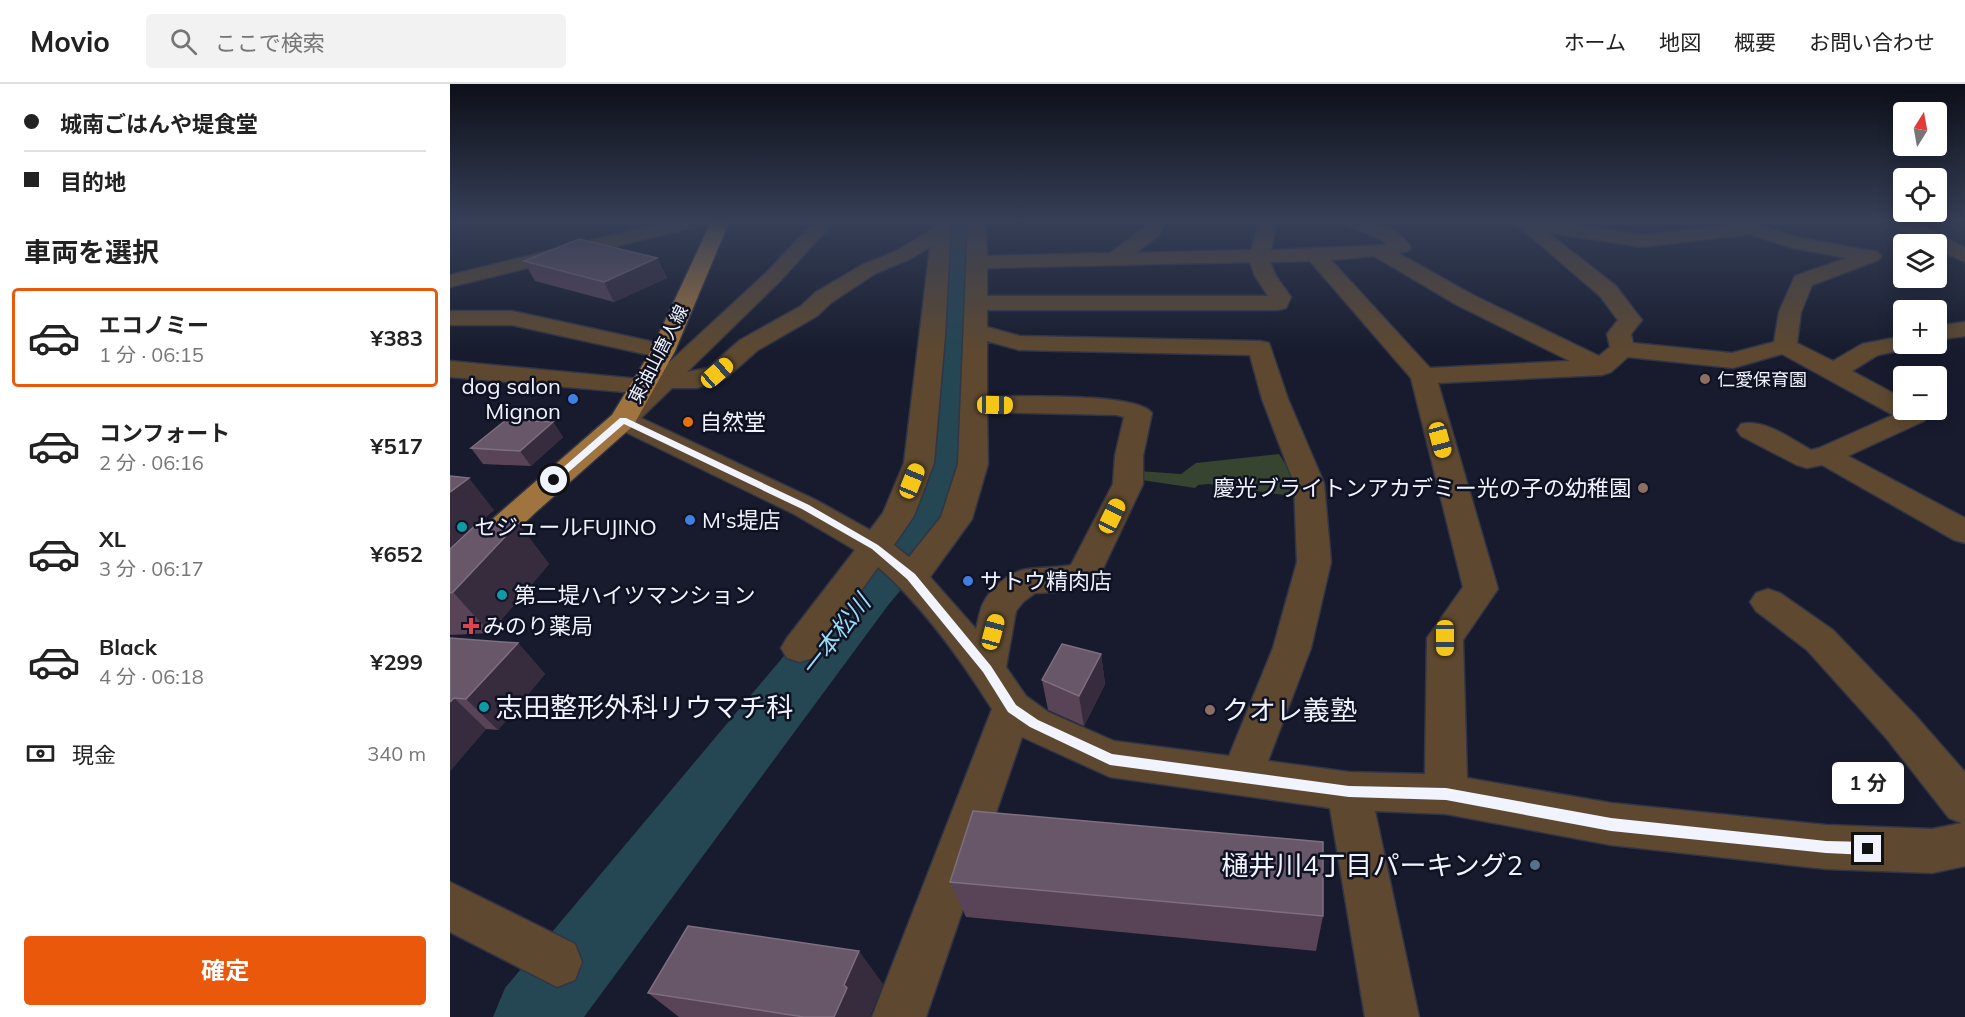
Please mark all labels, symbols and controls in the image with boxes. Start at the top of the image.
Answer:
search box [146,14,566,68]
text: Movio [30,24,110,59]
icon: search [167,25,200,58]
text: ここで検索 [215,29,325,57]
text: ホーム [1564,29,1626,55]
text: 地図 [1659,29,1701,55]
text: 概要 [1734,29,1776,55]
text: お問い合わせ [1809,29,1935,55]
north arrow [1893,102,1947,156]
map controls [1893,102,1947,420]
text: 城南ごはんや堤食堂 [60,110,258,138]
text: 目的地 [60,168,126,196]
button: locate [1893,168,1947,222]
button: layers [1893,234,1947,288]
text: 車両を選択 [24,235,159,269]
button: + [1893,300,1947,354]
street label: 東油山唐人線 [623,301,693,407]
icon: car [27,311,81,365]
text: エコノミー [99,311,209,339]
text: ¥383 [370,324,423,352]
text: 1 分 · 06:15 [99,342,204,367]
car [698,354,736,392]
button: − [1893,366,1947,420]
place label: 仁愛保育園 [1717,368,1807,391]
place label: dog salon Mignon [461,372,561,425]
marker: 仁愛保育園 [1698,372,1712,386]
marker: dog salon Mignon [566,392,580,406]
car [977,396,1013,414]
place label: 自然堂 [700,408,766,436]
marker: 自然堂 [681,415,695,429]
icon: car [27,419,81,473]
text: コンフォート [99,419,230,447]
car [1427,420,1453,460]
text: ¥517 [370,432,423,460]
text: 2 分 · 06:16 [99,450,204,475]
car [897,461,927,501]
route start [540,466,567,493]
place label: 慶光ブライトンアカデミー光の子の幼稚園 [1213,474,1631,502]
marker: 慶光ブライトンアカデミー光の子の幼稚園 [1636,481,1650,495]
car [1096,496,1128,536]
place label: M's堤店 [702,506,781,534]
place label: セジュールFUJINO [474,513,657,541]
marker: M's堤店 [683,513,697,527]
marker: セジュールFUJINO [455,520,469,534]
text: XL [99,525,126,553]
icon: car [27,527,81,581]
text: ¥652 [370,540,423,568]
text: 3 分 · 06:17 [99,556,204,581]
place label: サトウ精肉店 [980,567,1112,595]
marker: サトウ精肉店 [961,574,975,588]
place label: 第二堤ハイツマンション [514,581,756,609]
water label: 一本松川 [794,586,878,682]
marker: 第二堤ハイツマンション [495,588,509,602]
place label: みのり薬局 [483,612,593,640]
car [980,612,1006,652]
marker: みのり薬局 [464,619,478,633]
car [1436,620,1454,656]
text: Black [99,633,157,661]
icon: car [27,635,81,689]
text: ¥299 [370,648,423,676]
text: 4 分 · 06:18 [99,664,204,689]
place label: 志田整形外科リウマチ科 [496,690,793,724]
place label: クオレ義塾 [1222,693,1357,727]
marker: 志田整形外科リウマチ科 [477,700,491,714]
marker: クオレ義塾 [1203,703,1217,717]
icon: cash [24,737,57,770]
text: 現金 [72,741,116,769]
text: 340 m [367,741,426,766]
callout: 1 分 [1832,762,1904,804]
text: 1 分 [1849,770,1887,795]
route end [1854,835,1881,862]
place label: 樋井川4丁目パーキング2 [1221,848,1523,882]
marker: 樋井川4丁目パーキング2 [1528,858,1542,872]
button: 確定 [24,936,426,1005]

